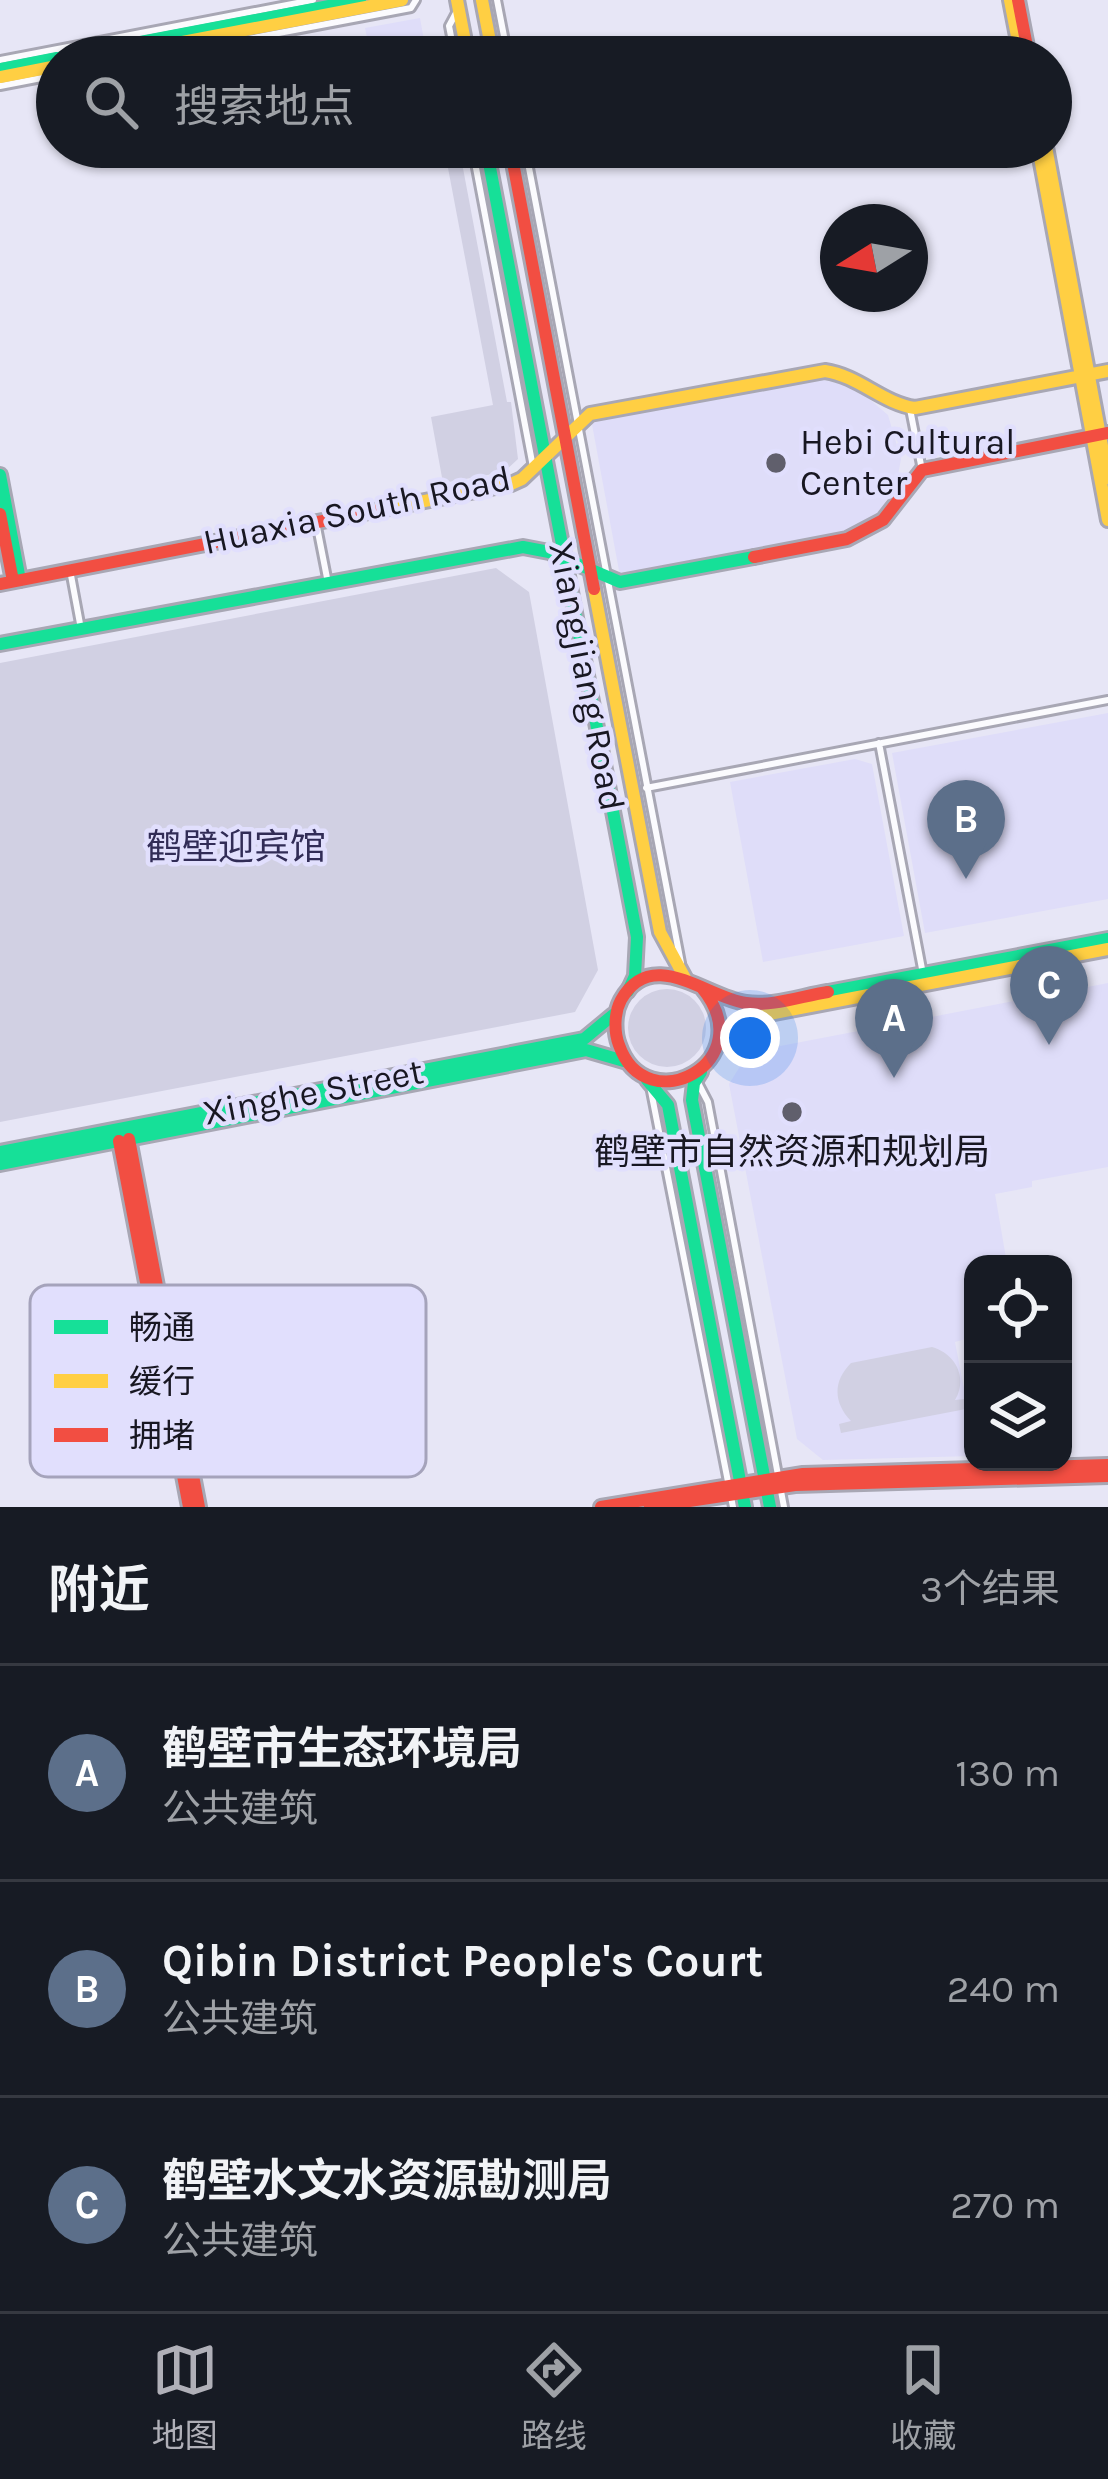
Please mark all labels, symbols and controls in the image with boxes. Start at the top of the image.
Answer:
search box [36,36,1072,168]
icon: search [78,69,144,135]
text: 搜索地点 [174,81,354,133]
north arrow [820,204,928,312]
place label: Hebi Cultural Center [800,421,1015,504]
marker: Hebi Cultural Center [763,450,789,476]
street label: Huaxia South Road [200,457,514,563]
street label: Xiangjiang Road [540,538,634,814]
pin: B [927,780,1005,879]
park label: 鹤壁迎宾馆 [146,826,326,868]
pin: C [1010,946,1088,1045]
pin: A [855,979,933,1078]
your location [720,1008,780,1068]
street label: Xinghe Street [199,1050,427,1134]
marker: 鹤壁市自然资源和规划局 [779,1099,805,1125]
place label: 鹤壁市自然资源和规划局 [594,1131,990,1173]
map controls [964,1255,1072,1471]
button: locate [964,1255,1072,1363]
legend [30,1285,426,1477]
text: 畅通 [129,1309,195,1347]
text: 缓行 [129,1363,195,1401]
button: layers [964,1363,1072,1471]
text: 拥堵 [129,1417,195,1455]
text: 附近 [48,1560,150,1620]
text: 3个结果 [920,1566,1060,1612]
text: 鹤壁市生态环境局 [162,1723,522,1775]
text: A [75,1750,99,1796]
text: 130 m [955,1750,1060,1796]
text: 公共建筑 [162,1786,318,1832]
text: Qibin District People's Court [162,1935,763,1987]
text: B [74,1966,100,2012]
text: 240 m [947,1966,1060,2012]
text: 公共建筑 [162,1996,318,2042]
text: 鹤壁水文水资源勘测局 [162,2155,612,2207]
text: C [75,2182,99,2228]
text: 270 m [950,2182,1060,2228]
text: 公共建筑 [162,2218,318,2264]
tab: 地图 [152,2337,218,2457]
tab: 路线 [521,2337,587,2457]
tab: 收藏 [890,2337,956,2457]

